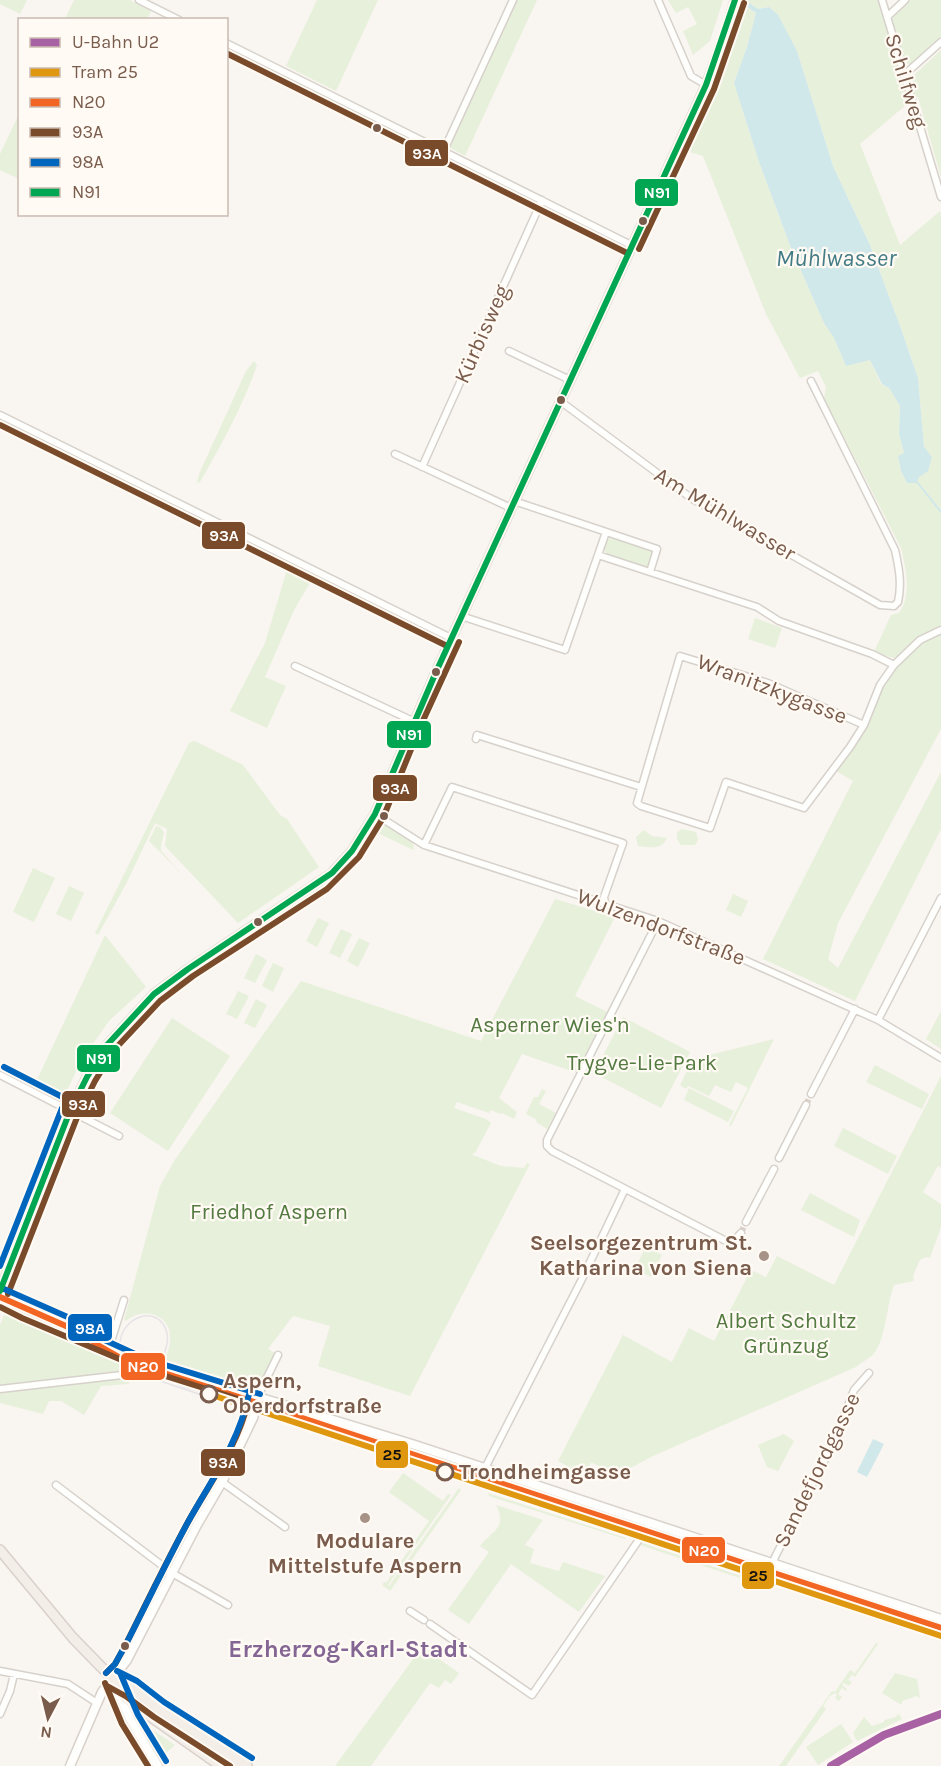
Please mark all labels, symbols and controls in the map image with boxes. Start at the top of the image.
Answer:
legend [18,18,228,216]
street label: Schilfweg [879,30,933,132]
text: U-Bahn U2 [72,31,159,53]
text: Tram 25 [72,61,138,83]
text: N20 [72,91,105,113]
text: 93A [72,121,103,143]
unlabelled marker [371,122,383,134]
line badge: 93A [404,139,449,167]
text: 93A [412,144,442,163]
text: 98A [72,151,104,173]
line badge: N91 [634,178,679,207]
text: N91 [72,181,101,203]
text: N91 [644,183,670,202]
unlabelled marker [637,215,649,227]
water label: Mühlwasser [776,244,897,272]
street label: Kürbisweg [449,280,516,387]
unlabelled marker [555,394,567,406]
street label: Am Mühlwasser [650,462,800,566]
line badge: 93A [201,521,246,550]
text: 93A [209,526,239,545]
street label: Wranitzkygasse [693,648,851,730]
unlabelled marker [430,666,442,678]
line badge: N91 [386,720,432,749]
text: N91 [396,725,422,744]
line badge: 93A [372,774,418,802]
text: 93A [380,779,410,798]
unlabelled marker [378,810,390,822]
street label: Wulzendorfstraße [573,883,749,971]
unlabelled marker [252,916,264,928]
park label: Asperner Wies'n [470,1012,630,1038]
line badge: N91 [76,1044,121,1073]
text: N91 [86,1049,112,1068]
park label: Trygve-Lie-Park [567,1050,717,1076]
line badge: 93A [61,1090,106,1118]
text: 93A [68,1095,98,1114]
park label: Friedhof Aspern [190,1199,348,1225]
place label: Seelsorgezentrum St. Katharina von Siena [530,1230,752,1281]
marker: Seelsorgezentrum St. Katharina von Siena [757,1249,771,1263]
park label: Albert Schultz Grünzug [716,1308,856,1359]
line badge: 98A [67,1313,113,1342]
text: 98A [75,1319,105,1338]
line badge: N20 [120,1352,166,1381]
text: N20 [127,1357,159,1376]
place label: Aspern, Oberdorfstraße [223,1368,382,1419]
marker: Aspern, Oberdorfstraße [200,1385,218,1403]
street label: Sandefjordgasse [768,1388,866,1552]
line badge: 25 [375,1440,409,1469]
text: 25 [383,1445,402,1464]
line badge: 93A [200,1448,246,1477]
text: 93A [208,1453,238,1472]
place label: Trondheimgasse [459,1459,631,1485]
marker: Trondheimgasse [436,1463,454,1481]
marker: Modulare Mittelstufe Aspern [358,1511,372,1525]
place label: Modulare Mittelstufe Aspern [268,1528,462,1579]
line badge: N20 [681,1536,726,1564]
text: N20 [688,1541,720,1560]
line badge: 25 [741,1561,775,1590]
text: 25 [749,1566,768,1585]
district label: Erzherzog-Karl-Stadt [228,1635,468,1663]
unlabelled marker [119,1640,131,1652]
north arrow [18,1688,78,1748]
text: N [39,1722,53,1743]

